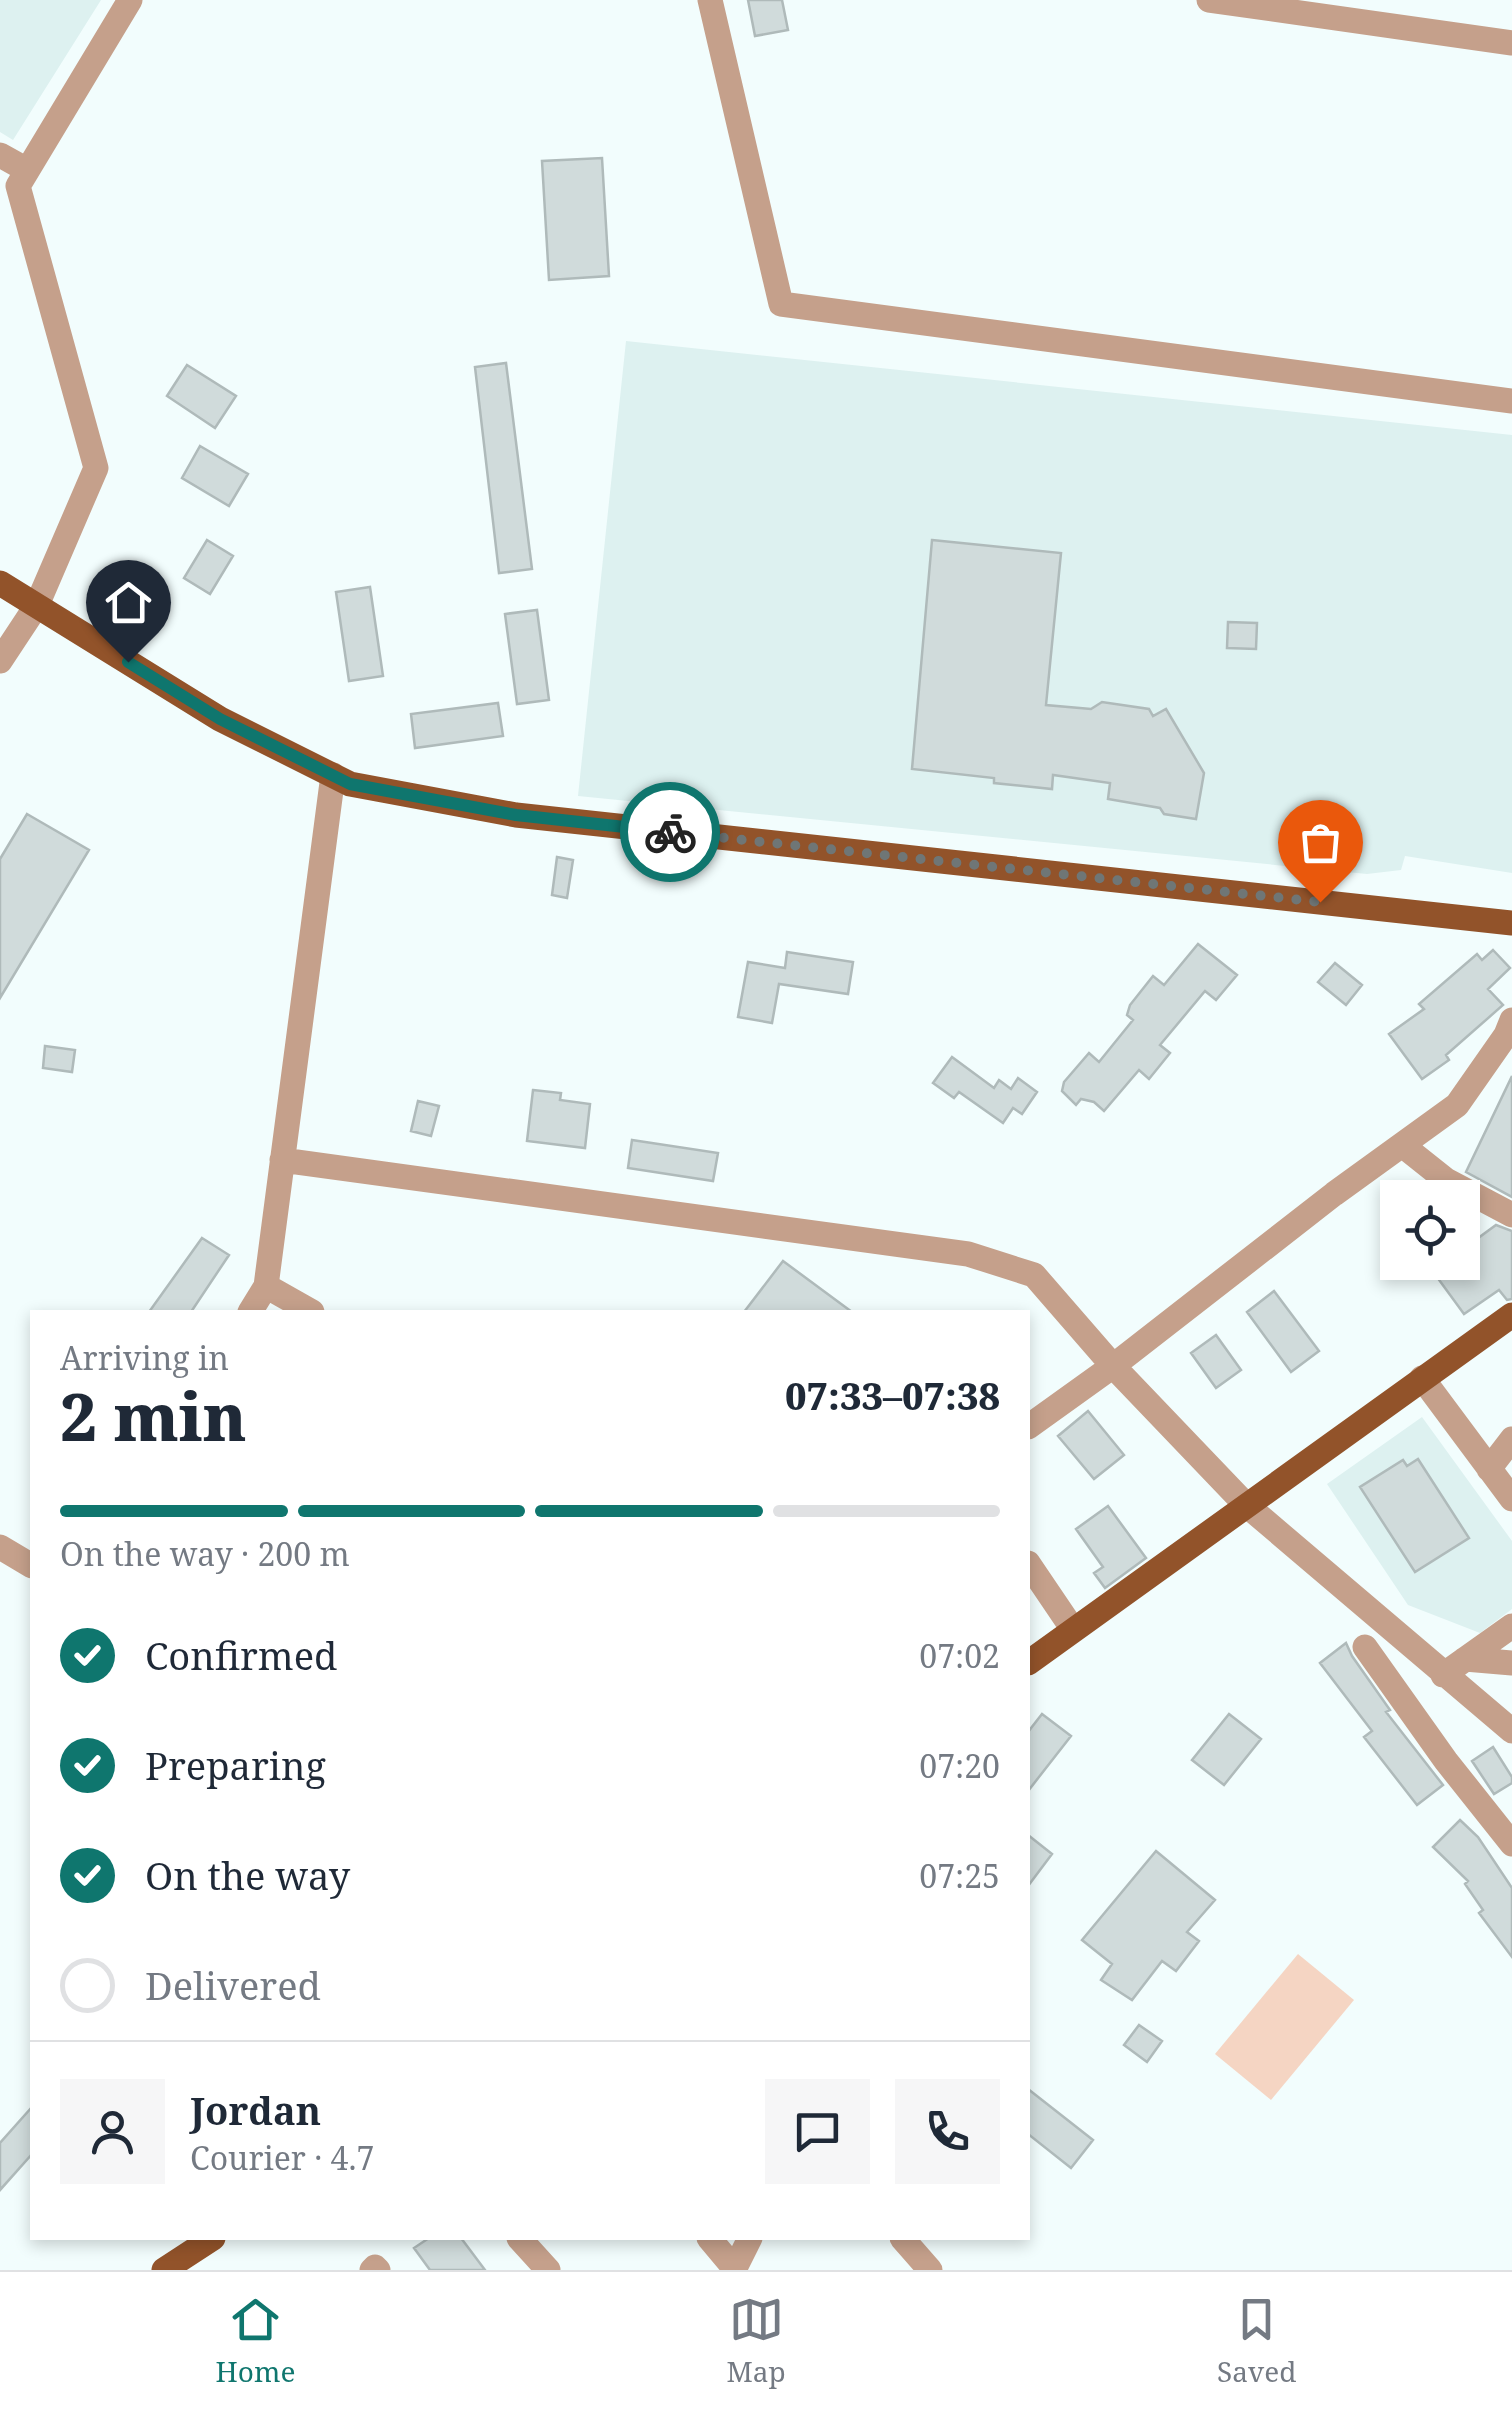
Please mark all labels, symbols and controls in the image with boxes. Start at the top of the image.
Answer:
pin [86,560,171,663]
icon: home [101,575,156,630]
courier [620,782,720,882]
pin [1278,800,1363,903]
icon: bike [643,805,698,860]
icon: bag [1293,815,1348,870]
map controls [1380,1180,1480,1280]
button: locate [1380,1180,1480,1280]
text: Arriving in [60,1336,229,1379]
text: 07:33–07:38 [785,1369,1000,1421]
text: 2 min [60,1372,247,1460]
text: On the way · 200 m [60,1532,350,1575]
icon: check [60,1628,115,1683]
text: Confirmed [145,1629,337,1681]
text: 07:02 [919,1634,1000,1677]
icon: check [60,1738,115,1793]
text: Preparing [145,1739,326,1791]
text: 07:20 [919,1744,1000,1787]
icon: check [60,1848,115,1903]
text: On the way [145,1849,350,1901]
text: 07:25 [919,1854,1000,1897]
text: Delivered [145,1959,321,2011]
button: person [60,2079,165,2184]
button: chat [765,2079,870,2184]
button: phone [895,2079,1000,2184]
text: Jordan [190,2084,321,2136]
text: Courier · 4.7 [190,2136,374,2179]
tab: Home [216,2292,295,2390]
tab: Map [727,2292,786,2390]
tab: Saved [1217,2292,1296,2390]

